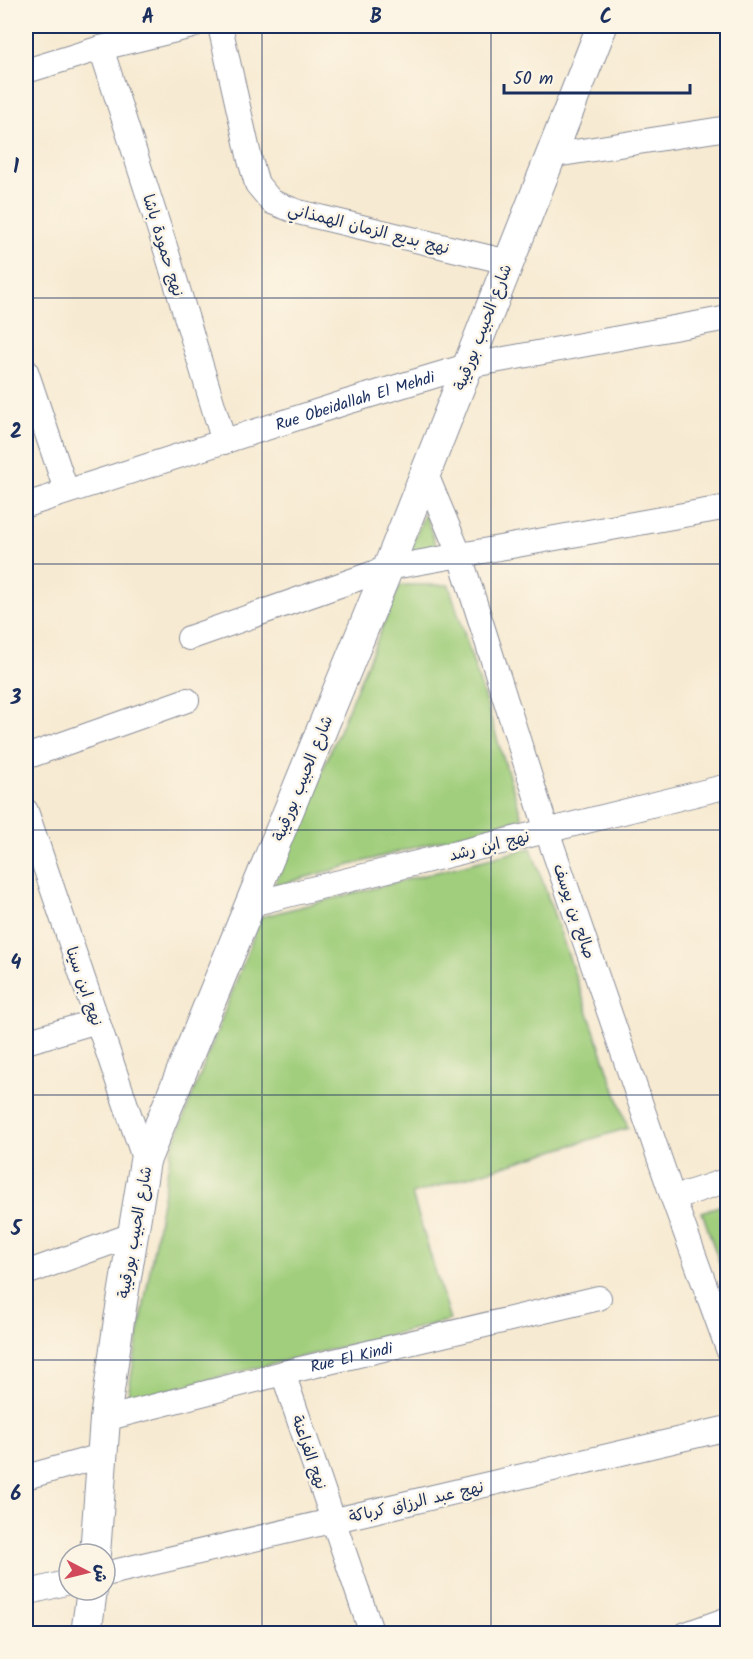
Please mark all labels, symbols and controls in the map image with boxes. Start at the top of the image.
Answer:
text: A [142,2,154,34]
text: B [370,2,382,34]
text: C [600,2,612,34]
scale bar [504,57,690,95]
text: 50 m [513,65,553,94]
text: 1 [13,152,19,184]
street label: نهج حمودة باشا [135,191,190,300]
street label: نهج بديع الزمان الهمذاني [285,197,452,263]
street label: شارع الحبيب بورقيبة [448,261,519,394]
street label: Rue Obeidallah El Mehdi [272,365,439,438]
text: 2 [10,417,22,449]
text: 3 [10,683,22,715]
street label: شارع الحبيب بورقيبة [267,712,340,845]
street label: نهج ابن رشد [446,824,532,869]
street label: صالح بن يوسف [546,860,602,963]
street label: نهج ابن سينا [58,944,109,1029]
text: 4 [11,948,22,980]
street label: شارع الحبيب بورقيبة [112,1164,159,1300]
text: 5 [10,1214,23,1246]
street label: Rue El Kindi [308,1336,397,1380]
street label: نهج الفراعنة [284,1412,333,1493]
street label: نهج عبد الرزاق كرباكة [346,1475,486,1530]
text: 6 [11,1479,22,1511]
north arrow [57,1542,117,1602]
text: ش [87,1563,114,1584]

